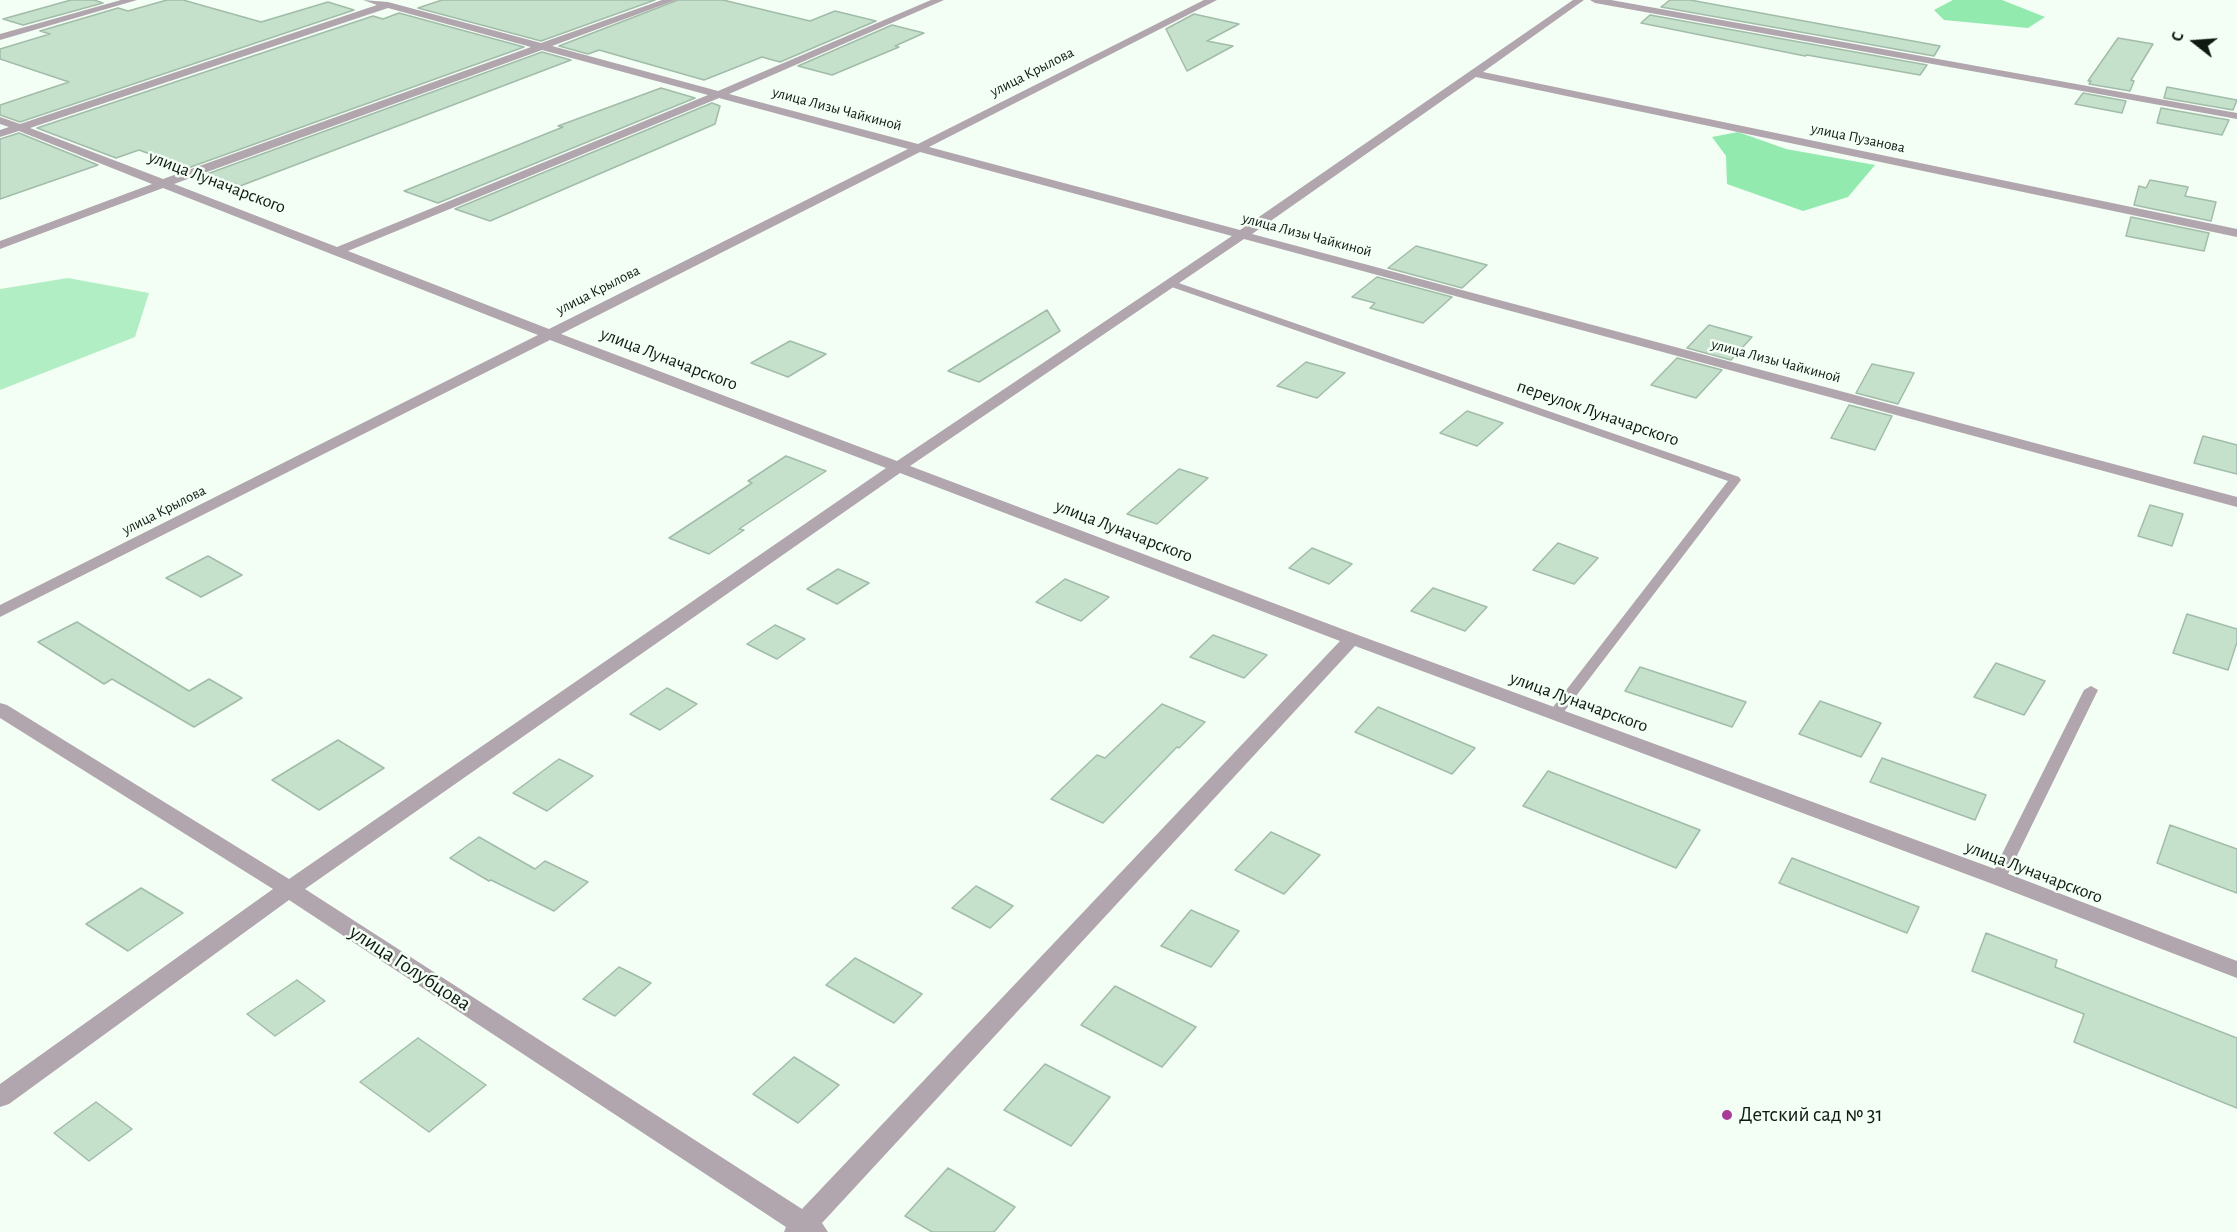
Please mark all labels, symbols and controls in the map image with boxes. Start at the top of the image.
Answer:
north arrow [2165,12,2225,72]
text: С [2169,30,2187,43]
street label: улица Крылова [987,43,1077,101]
street label: улица Лизы Чайкиной [770,83,904,135]
street label: улица Пузанова [1809,119,1907,157]
street label: улица Луначарского [145,146,289,218]
street label: улица Лизы Чайкиной [1240,209,1374,261]
street label: улица Крылова [553,261,643,319]
street label: улица Луначарского [597,323,741,395]
street label: улица Лизы Чайкиной [1709,335,1843,387]
street label: переулок Луначарского [1514,375,1682,451]
street label: улица Крылова [119,481,209,539]
street label: улица Луначарского [1052,495,1196,567]
street label: улица Луначарского [1507,667,1651,737]
street label: улица Луначарского [1962,836,2106,908]
street label: улица Голубцова [345,919,475,1017]
place label: Детский сад № 31 [1739,1102,1883,1128]
marker: Детский сад № 31 [1720,1108,1734,1122]

